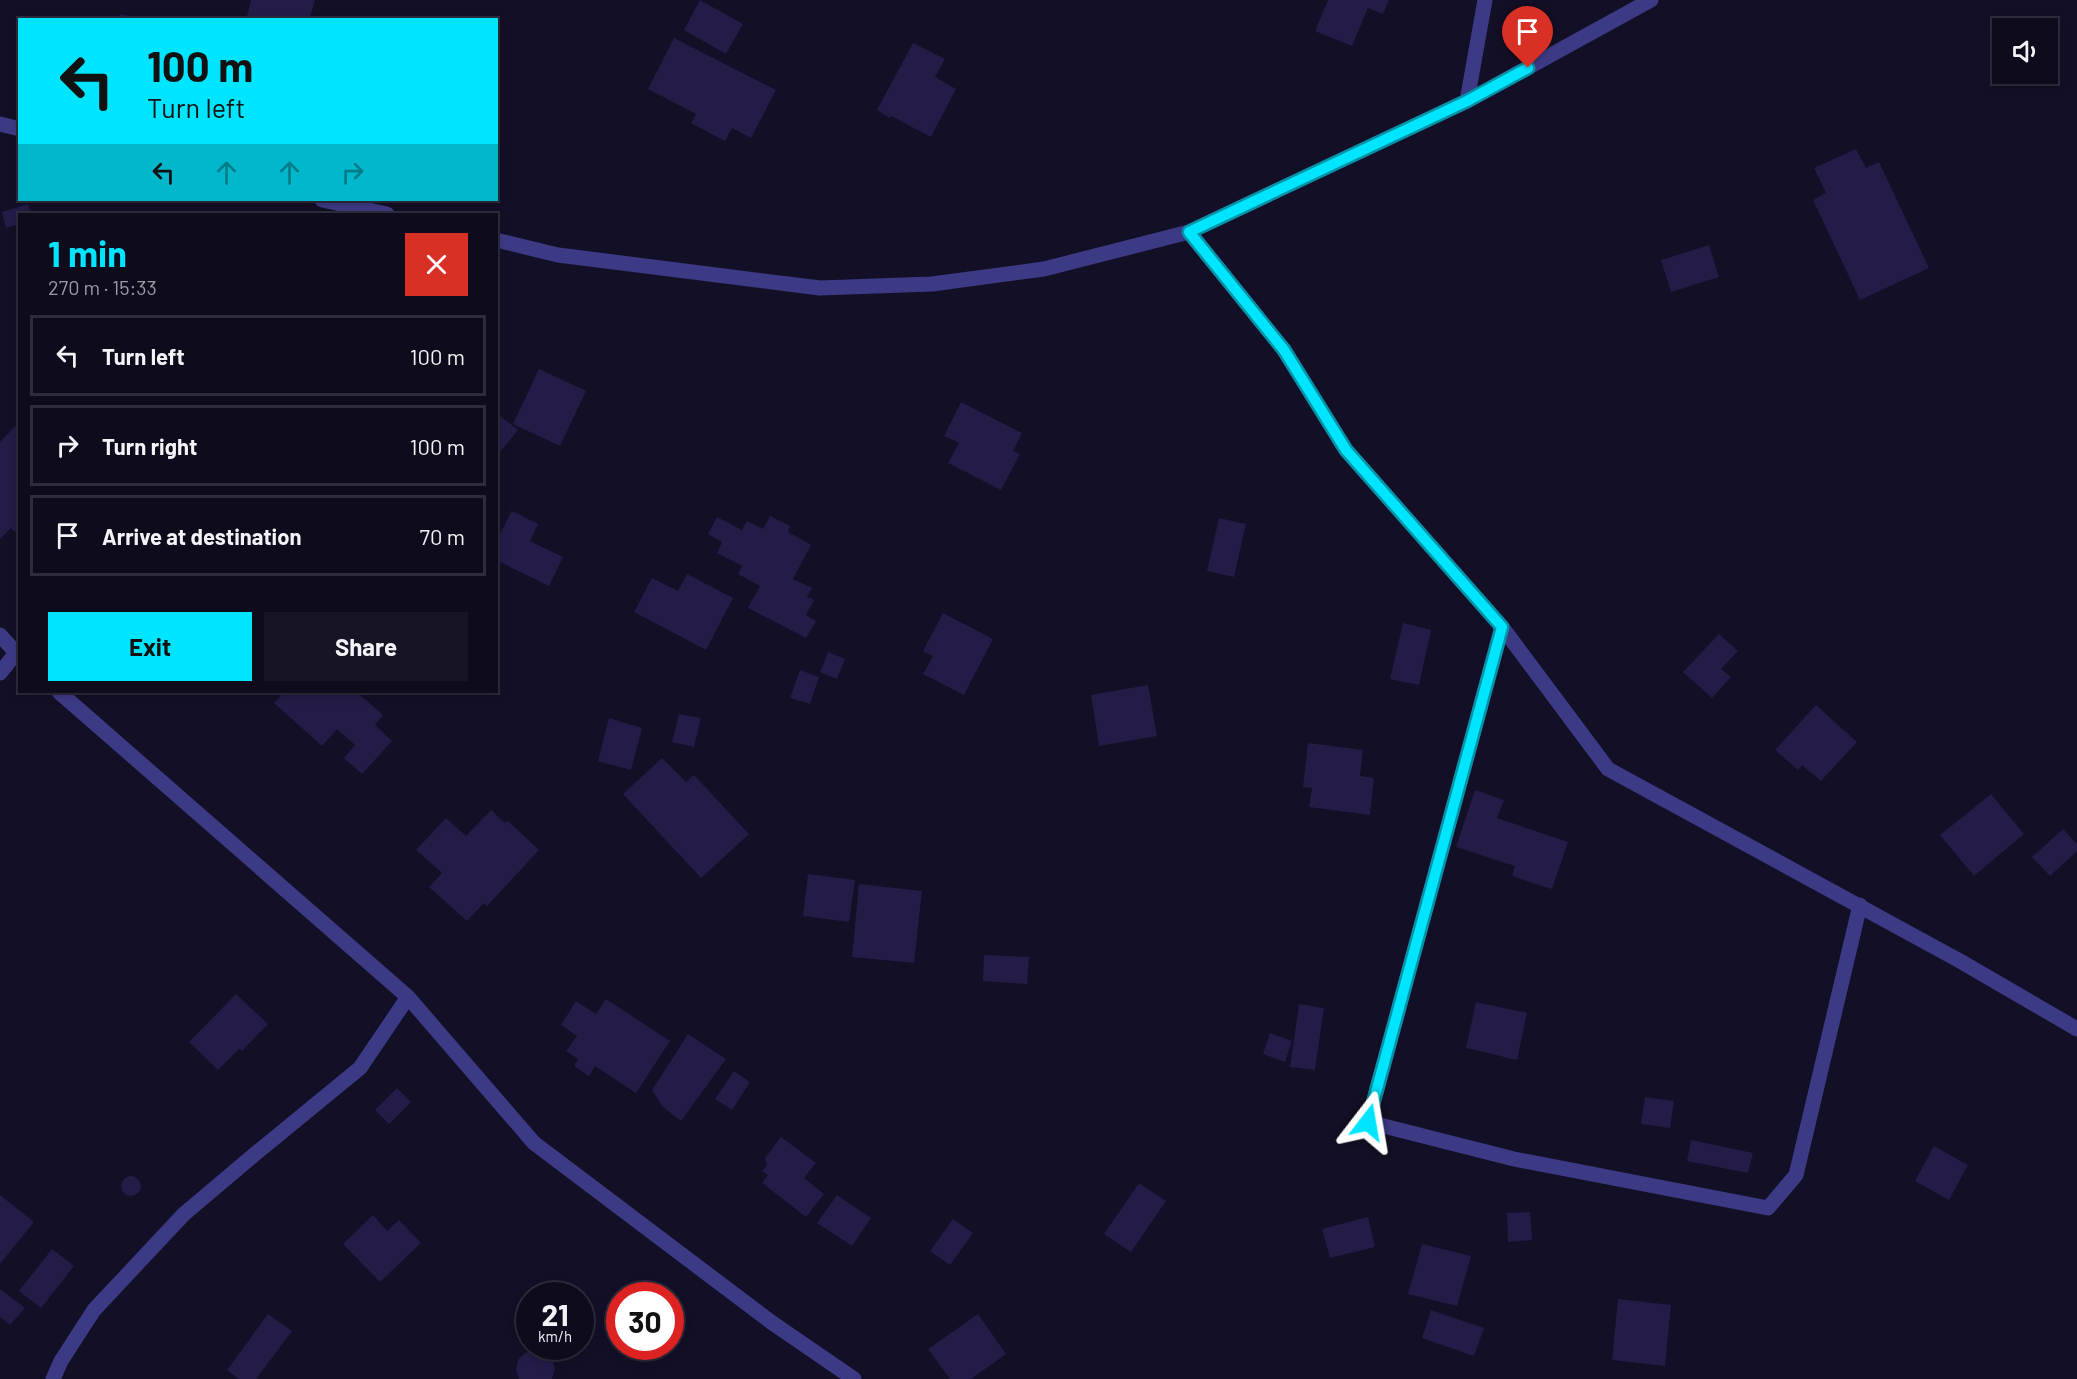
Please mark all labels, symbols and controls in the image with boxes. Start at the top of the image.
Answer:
pin [1502,6,1553,68]
icon: arrive [1511,15,1544,48]
map controls [1992,18,2058,84]
button: sound [1992,18,2058,84]
text: 100 m [147,40,253,90]
icon: left [48,42,126,120]
text: Turn left [147,91,245,123]
icon: left [147,156,180,189]
icon: ahead [210,156,243,189]
icon: ahead [273,156,306,189]
icon: right [336,156,369,189]
text: 1 min [48,231,127,274]
button: close [405,233,468,296]
text: 270 m · 15:33 [48,275,157,299]
icon: left [51,339,84,372]
text: Turn left [102,343,185,369]
text: 100 m [410,343,465,369]
icon: right [51,429,84,462]
text: Turn right [102,433,197,459]
text: 100 m [410,433,465,459]
icon: arrive [51,519,84,552]
text: Arrive at destination [102,523,301,549]
text: 70 m [420,523,465,549]
button: Exit [48,612,252,681]
button: Share [264,612,468,681]
position arrow [1336,1090,1400,1154]
speed limit sign: 30 [606,1282,684,1360]
text: 21 [541,1296,569,1332]
text: km/h [538,1327,572,1345]

